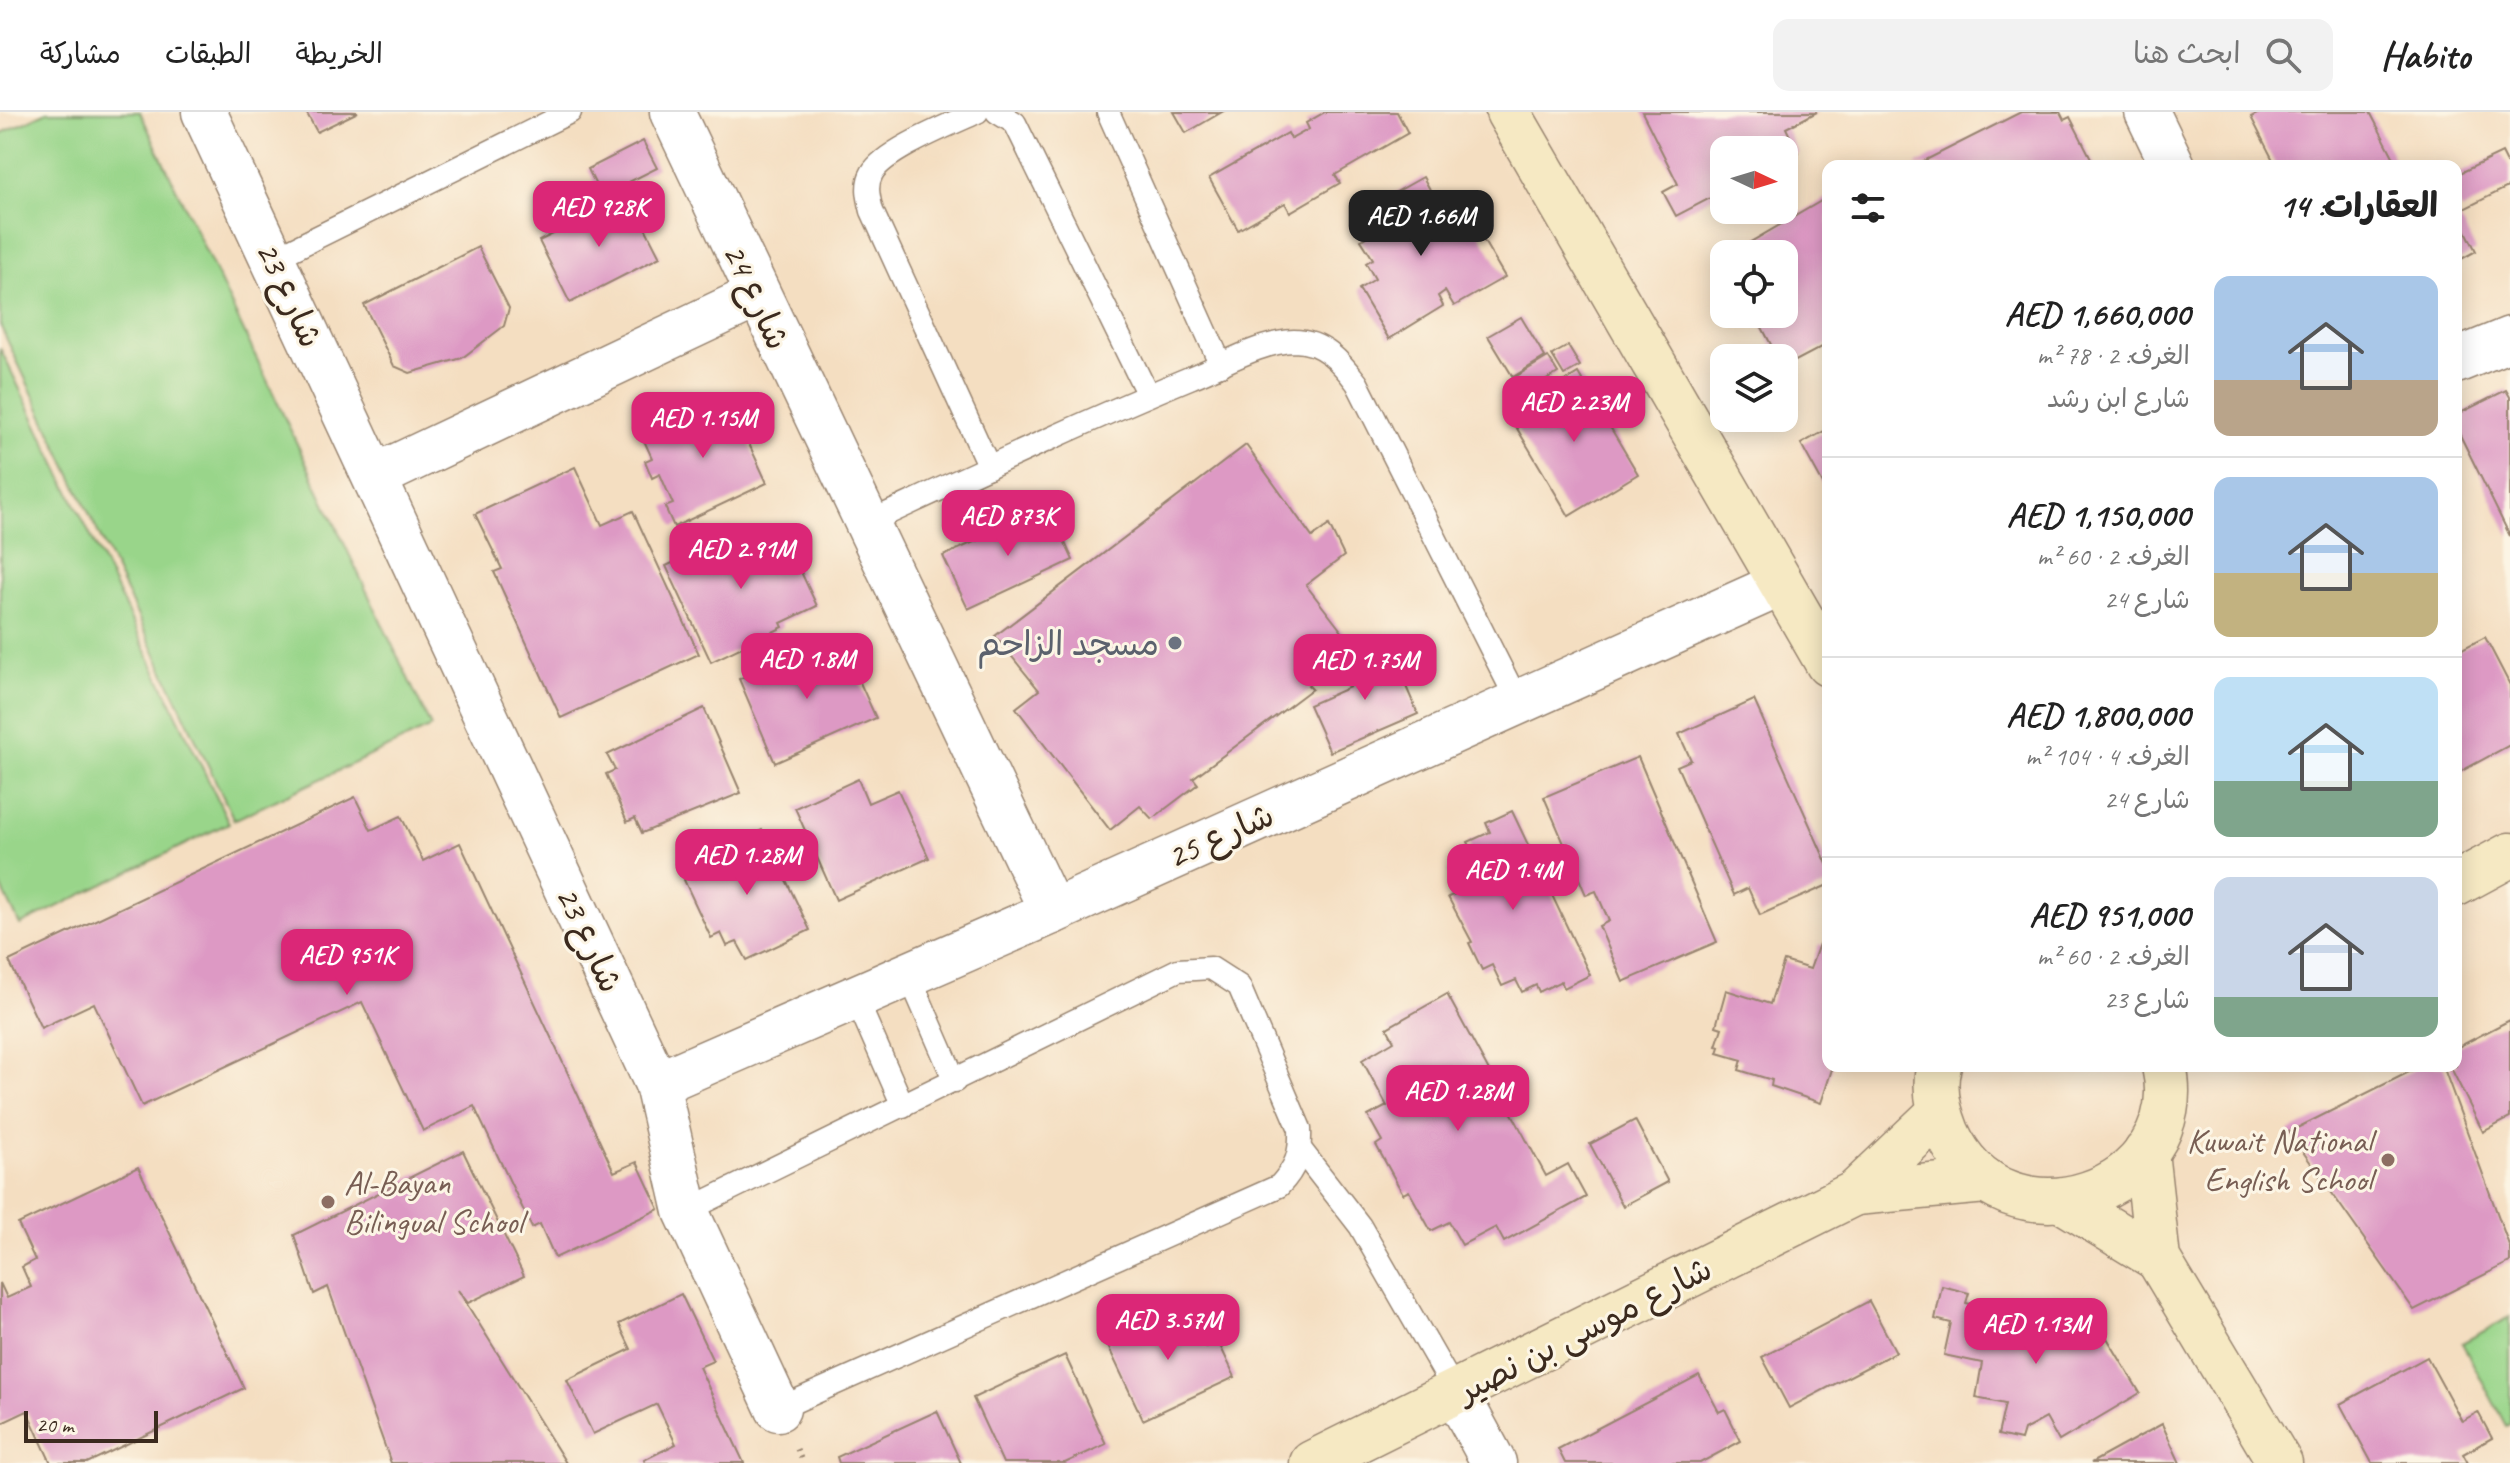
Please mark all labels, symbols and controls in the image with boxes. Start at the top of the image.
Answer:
search box [1773,19,2333,91]
text: Habito [2381,32,2470,79]
icon: search [2261,33,2305,77]
text: ابحث هنا [2133,34,2241,72]
text: مشاركة [40,36,121,71]
text: الطبقات [165,36,251,71]
text: الخريطة [295,36,383,71]
north arrow [1710,136,1798,224]
map controls [1710,136,1798,432]
pin: AED 928K [516,181,682,249]
text: العقارات: 14 [2279,184,2438,227]
icon: filters [1846,186,1890,230]
text: AED 928K [551,190,647,223]
pin: AED 1.66M [1329,190,1513,258]
text: AED 1.66M [1367,199,1475,232]
street label: شارع 23 [244,234,333,355]
street label: شارع 24 [711,236,800,357]
button: locate [1710,240,1798,328]
text: AED 1,660,000 [2005,292,2190,335]
icon: home [2278,308,2374,404]
text: الغرف: 2 · 78 m² [2037,339,2190,372]
button: layers [1710,344,1798,432]
pin: AED 2.23M [1482,376,1666,444]
text: شارع ابن رشد [2047,382,2190,415]
text: AED 2.23M [1520,385,1628,418]
pin: AED 1.15M [611,392,795,460]
text: AED 1.15M [649,401,757,434]
pin: AED 873K [925,490,1091,558]
text: AED 1,150,000 [2007,493,2190,536]
text: AED 873K [960,499,1056,532]
icon: home [2278,509,2374,605]
pin: AED 2.91M [649,523,833,591]
text: AED 2.91M [687,532,795,565]
text: الغرف: 2 · 60 m² [2037,540,2190,573]
text: شارع 24 [2104,583,2190,616]
place label: مسجد الزاحم [977,622,1159,669]
pin: AED 1.8M [724,633,890,701]
marker: مسجد الزاحم [1166,634,1184,652]
pin: AED 1.75M [1273,634,1457,702]
text: AED 1.8M [759,642,855,675]
text: AED 1.75M [1312,643,1418,676]
text: AED 1,800,000 [2006,693,2190,736]
icon: home [2278,709,2374,805]
text: الغرف: 4 · 104 m² [2025,740,2190,773]
text: شارع 24 [2104,783,2190,816]
street label: شارع 25 [1160,793,1281,880]
pin: AED 1.28M [655,829,839,897]
text: AED 1.28M [693,838,801,871]
pin: AED 1.4M [1430,844,1596,912]
text: AED 1.4M [1465,853,1561,886]
street label: شارع 23 [544,879,633,1000]
text: AED 951,000 [2029,893,2190,936]
icon: home [2278,909,2374,1005]
pin: AED 951K [264,929,430,997]
text: AED 951K [299,938,395,971]
text: الغرف: 2 · 60 m² [2037,940,2190,973]
text: شارع 23 [2104,983,2190,1016]
pin: AED 1.28M [1366,1065,1550,1133]
text: AED 1.28M [1404,1074,1512,1107]
place label: Kuwait National English School [2187,1119,2378,1201]
marker: Kuwait National English School [2379,1151,2397,1169]
place label: Al-Bayan Bilingual School [344,1161,529,1243]
marker: Al-Bayan Bilingual School [319,1193,337,1211]
street label: شارع موسى بن نصير [1447,1247,1720,1415]
pin: AED 3.57M [1076,1294,1260,1362]
pin: AED 1.13M [1944,1298,2128,1366]
text: AED 3.57M [1115,1303,1221,1336]
text: AED 1.13M [1982,1307,2090,1340]
scale bar [24,1407,158,1443]
text: 20 m [36,1411,73,1439]

